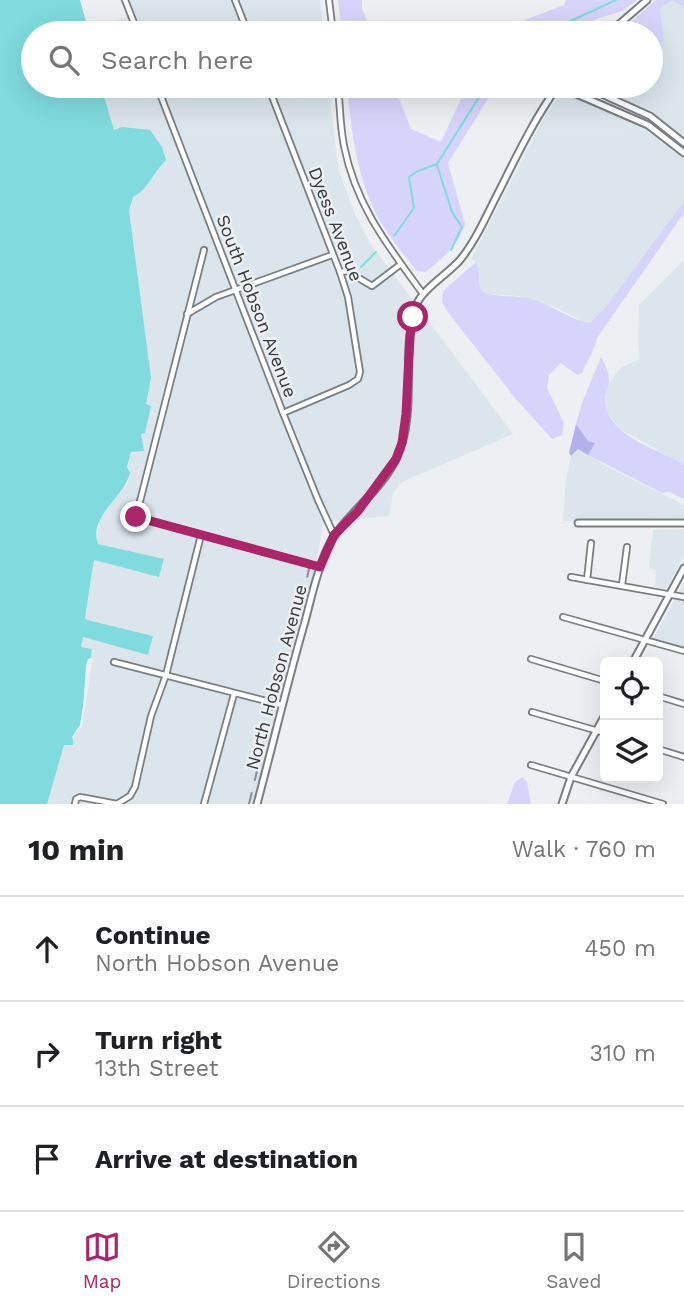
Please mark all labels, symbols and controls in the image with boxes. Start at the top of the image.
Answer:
search box [21,21,663,98]
icon: search [45,41,83,79]
text: Search here [101,45,253,75]
street label: Dyess Avenue [305,164,367,284]
street label: South Hobson Avenue [212,212,302,400]
route start [397,301,428,332]
route end [120,501,151,532]
street label: North Hobson Avenue [241,582,311,772]
map controls [600,657,663,783]
button: locate [600,657,663,720]
button: layers [600,720,663,783]
text: 10 min [28,832,124,867]
text: Walk · 760 m [512,836,656,863]
text: Continue [95,920,211,950]
icon: ahead [28,930,66,968]
text: 450 m [584,935,656,962]
text: North Hobson Avenue [95,950,339,977]
text: Turn right [95,1025,222,1055]
icon: right [28,1035,66,1073]
text: 310 m [590,1040,656,1067]
text: 13th Street [95,1055,218,1082]
icon: arrive [28,1140,66,1178]
text: Arrive at destination [95,1144,358,1174]
tab: Map [83,1228,121,1293]
tab: Directions [287,1228,381,1293]
tab: Saved [546,1228,601,1293]

